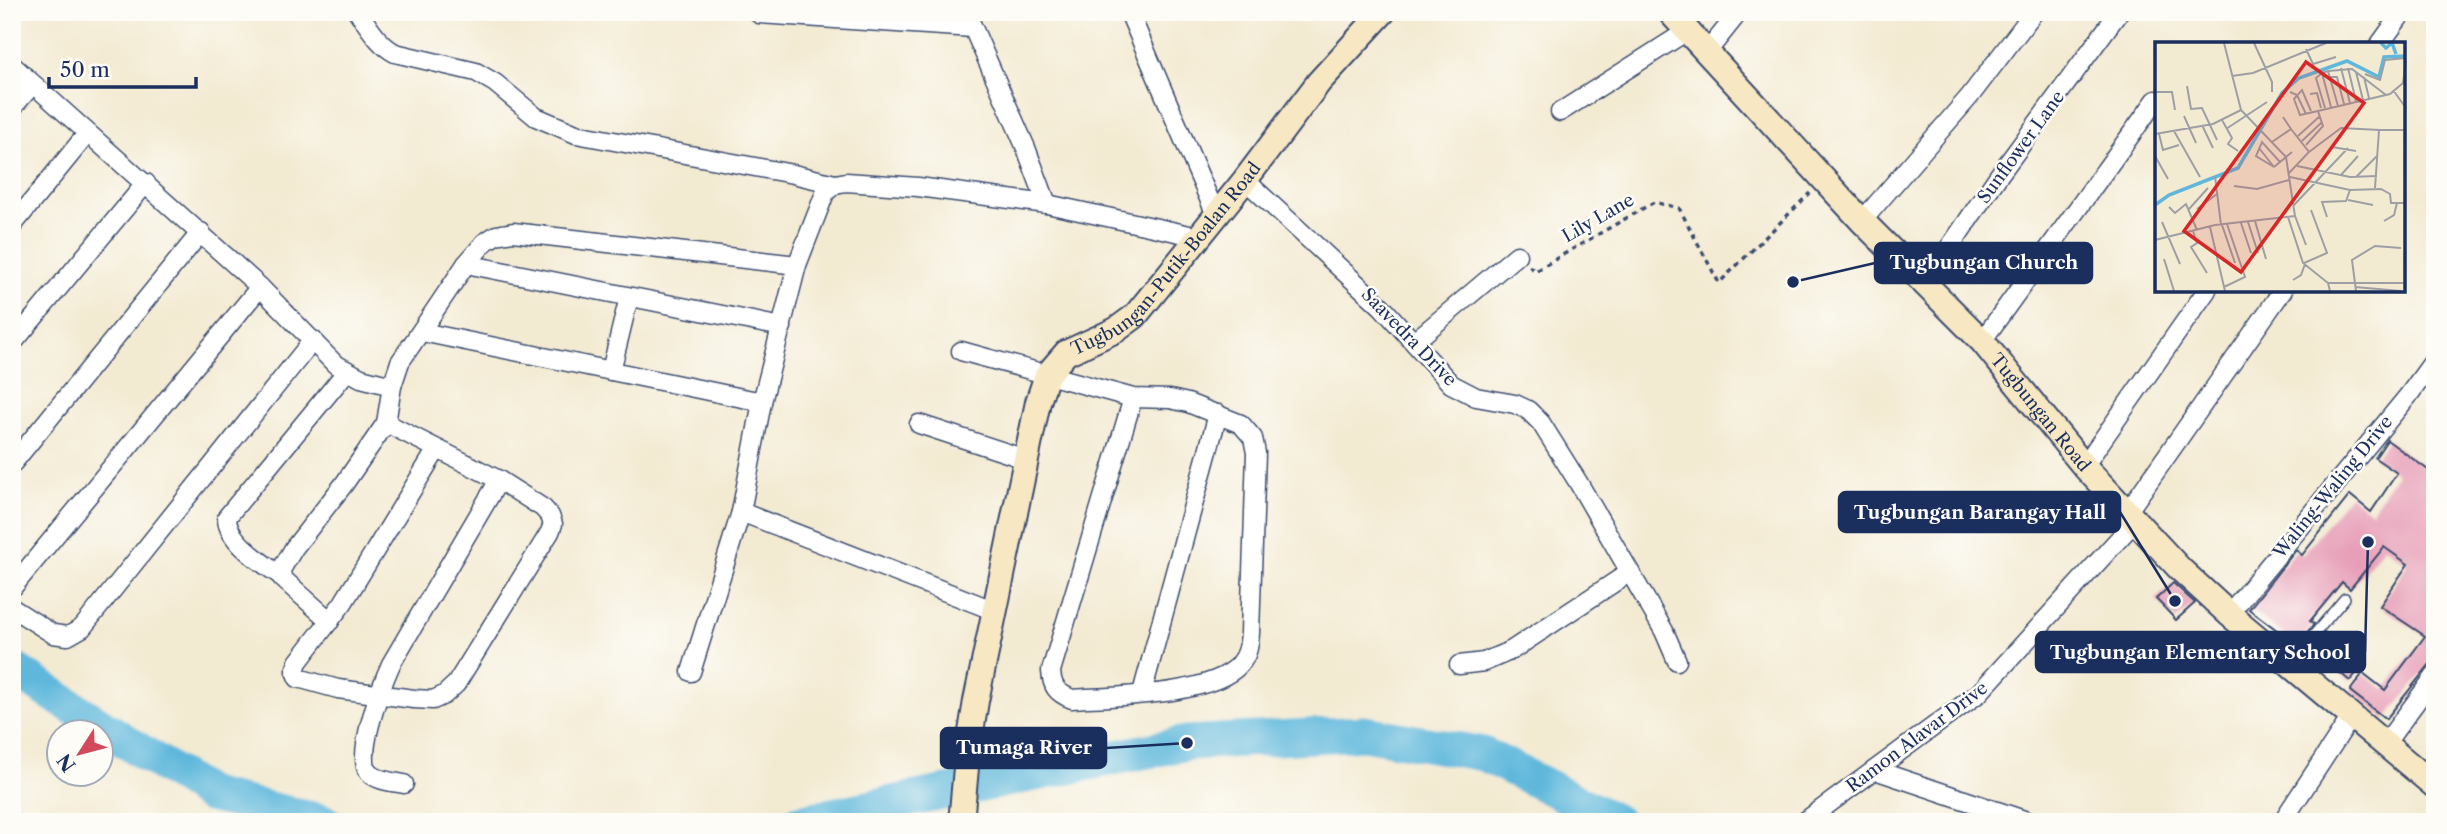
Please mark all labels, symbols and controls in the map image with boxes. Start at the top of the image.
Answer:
inset map [2155,42,2405,292]
scale bar [49,46,196,90]
text: 50 m [60,57,110,82]
street label: Sunflower Lane [1973,86,2069,208]
street label: Tugbungan-Putik-Boalan Road [1068,158,1266,360]
street label: Lily Lane [1558,189,1638,247]
callout: Tugbungan Church [1875,243,2092,283]
text: Tugbungan Church [1890,251,2078,274]
street label: Saavedra Drive [1357,283,1461,391]
street label: Tugbungan Road [1986,349,2095,476]
street label: Waling-Waling Drive [2268,411,2397,564]
callout: Tugbungan Barangay Hall [1839,492,2120,532]
text: Tugbungan Barangay Hall [1854,501,2107,524]
callout: Tugbungan Elementary School [2036,632,2365,672]
text: Tugbungan Elementary School [2050,641,2351,664]
street label: Ramon Alavar Drive [1842,677,1992,797]
north arrow [46,718,116,788]
callout: Tumaga River [941,728,1106,768]
text: Tumaga River [956,736,1093,759]
text: N [52,749,81,776]

